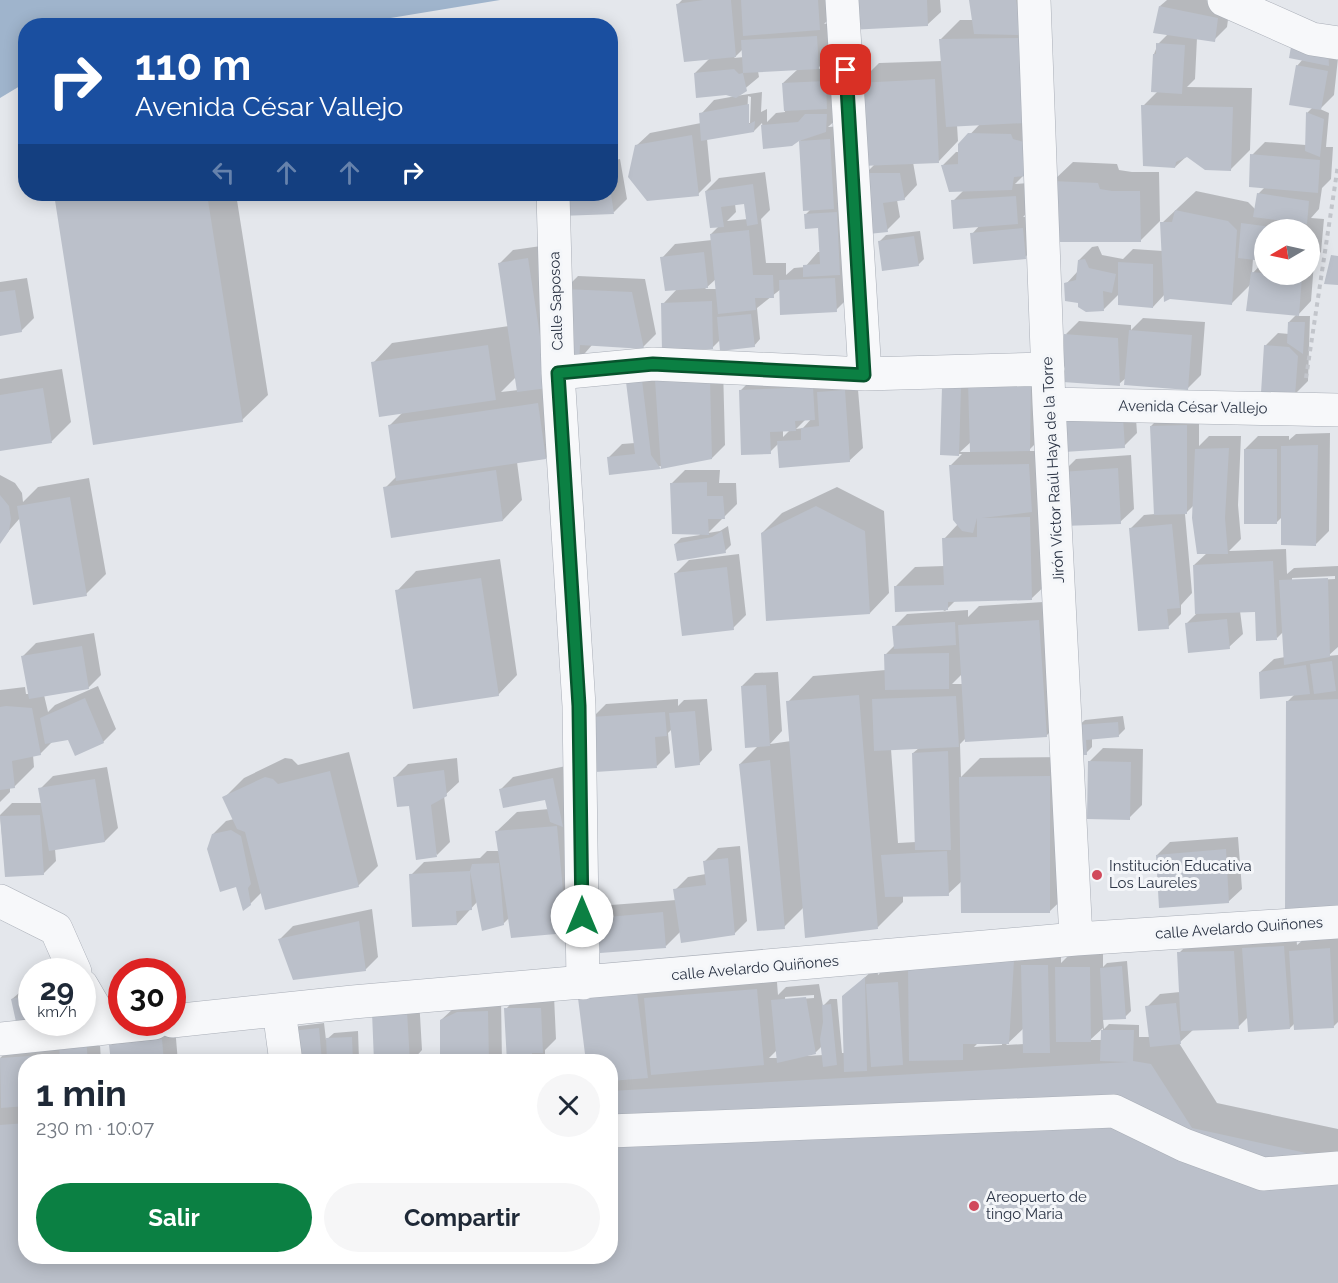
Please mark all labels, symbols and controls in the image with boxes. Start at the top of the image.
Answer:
text: 110 m [135,41,251,90]
icon: right [36,42,114,120]
pin [820,44,871,95]
icon: arrive [829,53,862,86]
text: Avenida César Vallejo [135,91,403,122]
icon: left [207,156,240,189]
icon: ahead [270,156,303,189]
icon: ahead [333,156,366,189]
icon: right [396,156,429,189]
north arrow [1254,219,1320,285]
map controls [1254,219,1320,285]
street label: Calle Saposoa [545,251,567,351]
street label: Jirón Víctor Raúl Haya de la Torre [1038,356,1068,584]
street label: Avenida César Vallejo [1118,397,1268,417]
place label: Institución Educativa Los Laureles [1109,857,1252,892]
marker: Institución Educativa Los Laureles [1090,868,1104,882]
position arrow [550,884,614,948]
street label: calle Avelardo Quiñones [1154,913,1324,943]
street label: calle Avelardo Quiñones [670,952,840,984]
speed limit sign: 30 [108,958,186,1036]
text: 29 [40,972,74,1007]
text: km/h [37,1003,77,1021]
text: 1 min [36,1072,127,1114]
button: close [537,1074,600,1137]
text: 230 m · 10:07 [36,1116,154,1140]
button: Salir [36,1183,312,1252]
button: Compartir [324,1183,600,1252]
place label: Areopuerto de tingo Maria [986,1188,1087,1223]
marker: Areopuerto de tingo Maria [967,1199,981,1213]

